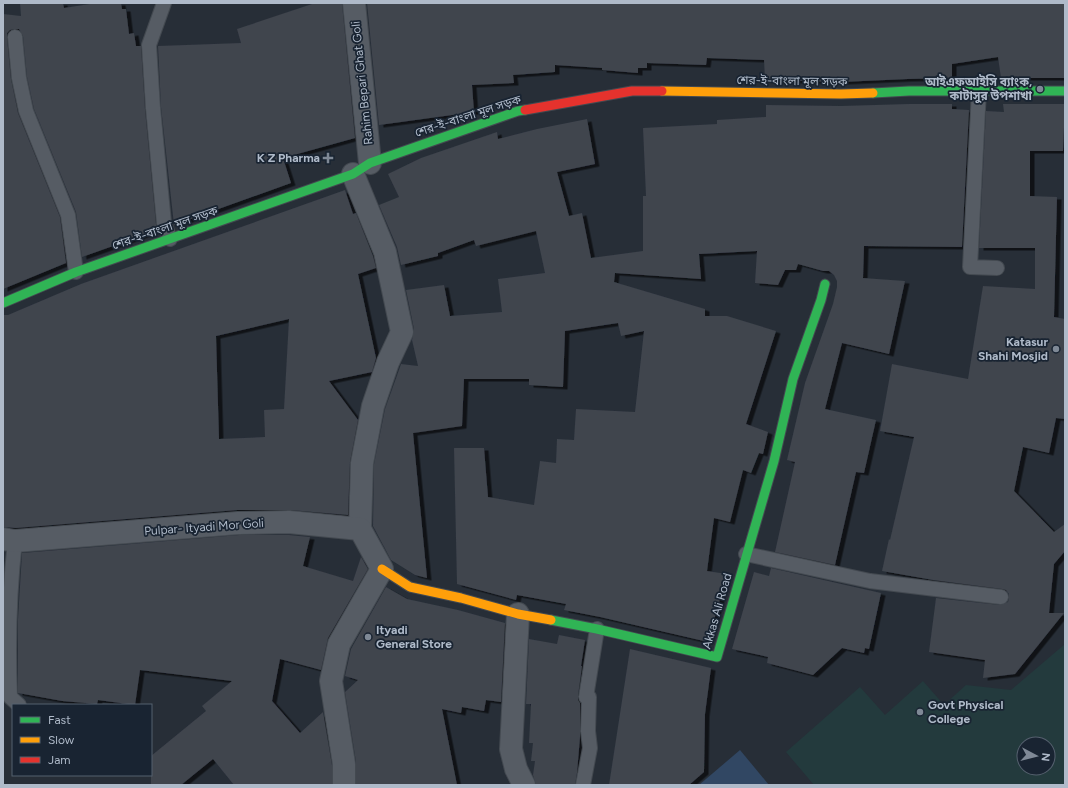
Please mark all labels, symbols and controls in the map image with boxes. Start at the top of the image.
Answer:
street label: Rahim Bepari Ghat Goli [349,21,375,145]
street label: শের-ই-বাংলা মূল সড়ক [736,72,848,90]
place label: আইএফআইসি ব্যাংক, কাটাসুর উপশাখা [924,74,1033,104]
marker: আইএফআইসি ব্যাংক, কাটাসুর উপশাখা [1035,84,1045,94]
street label: শের-ই-বাংলা মূল সড়ক [413,91,524,141]
place label: K Z Pharma [257,151,320,165]
marker: K Z Pharma [323,153,333,163]
street label: শের-ই-বাংলা মূল সড়ক [110,202,220,254]
place label: Katasur Shahi Mosjid [978,335,1048,363]
marker: Katasur Shahi Mosjid [1051,344,1061,354]
street label: Pulpar- Ityadi Mor Goli [144,516,264,538]
street label: Akkas Ali Road [699,571,735,651]
place label: Ityadi General Store [376,623,452,651]
marker: Ityadi General Store [363,632,373,642]
place label: Govt Physical College [928,698,1003,726]
legend [12,704,152,776]
marker: Govt Physical College [915,707,925,717]
text: Fast [48,713,71,727]
text: Slow [48,733,75,747]
north arrow [1016,736,1056,776]
text: N [1038,752,1052,762]
text: Jam [48,753,71,767]

